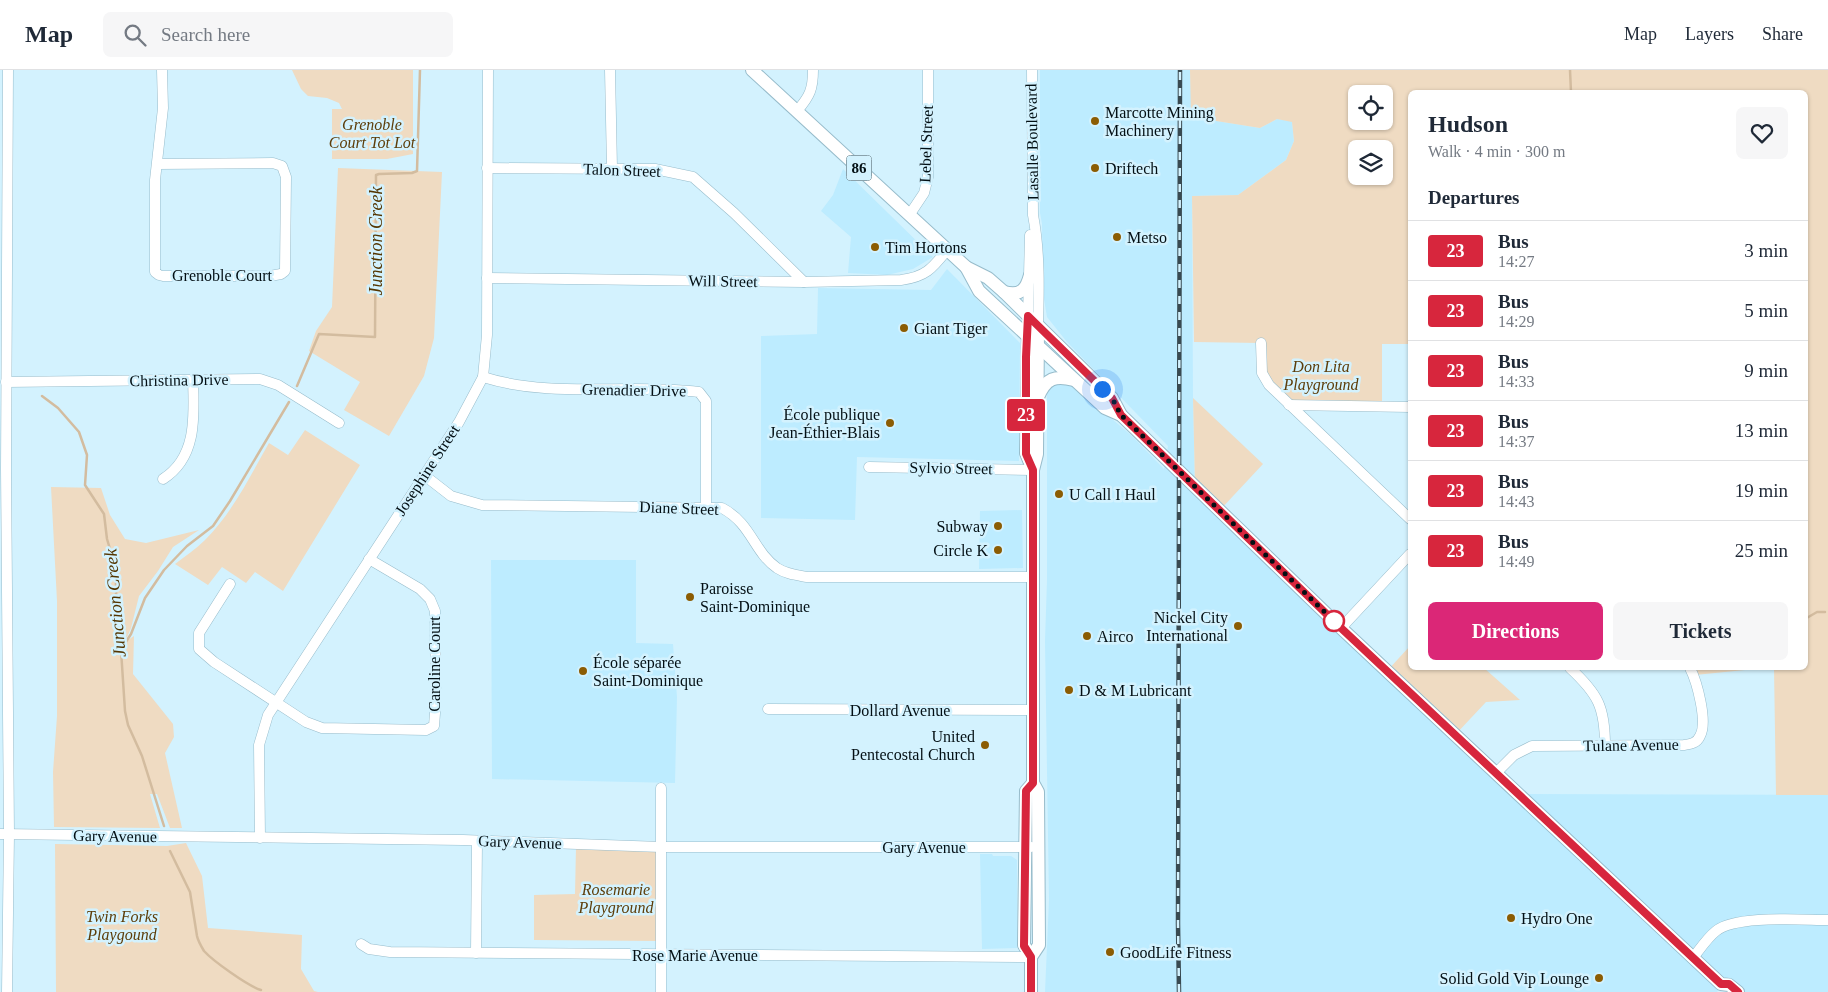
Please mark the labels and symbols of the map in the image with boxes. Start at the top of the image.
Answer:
street label: Lasalle Boulevard [1022,83,1042,201]
street label: Lebel Street [916,104,936,183]
place label: Marcotte Mining Machinery [1105,104,1214,140]
marker: Marcotte Mining Machinery [1089,115,1101,127]
park label: Grenoble Court Tot Lot [329,116,416,151]
road number: 86 [846,156,872,180]
street label: Talon Street [583,160,662,180]
place label: Driftech [1105,160,1158,177]
marker: Driftech [1089,162,1101,174]
water label: Junction Creek [366,186,386,295]
place label: Metso [1127,229,1167,246]
marker: Metso [1111,231,1123,243]
place label: Tim Hortons [885,239,967,256]
marker: Tim Hortons [869,241,881,253]
street label: Grenoble Court [172,267,273,284]
street label: Will Street [688,272,758,290]
place label: Giant Tiger [914,320,988,338]
marker: Giant Tiger [898,322,910,334]
park label: Don Lita Playground [1283,358,1359,394]
street label: Christina Drive [129,371,229,389]
your location [1090,377,1115,402]
street label: Grenadier Drive [582,381,686,399]
line badge: 23 [1004,399,1048,431]
place label: École publique Jean-Éthier-Blais [769,405,880,441]
marker: École publique Jean-Éthier-Blais [884,417,896,429]
street label: Josephine Street [391,421,464,519]
street label: Sylvio Street [909,459,993,478]
place label: U Call I Haul [1069,486,1156,503]
marker: U Call I Haul [1053,488,1065,500]
street label: Diane Street [639,498,720,518]
place label: Subway [936,518,988,536]
marker: Subway [992,520,1004,532]
place label: Circle K [933,542,988,559]
marker: Circle K [992,544,1004,556]
water label: Junction Creek [100,547,130,658]
place label: Paroisse Saint-Dominique [700,580,810,616]
marker: Paroisse Saint-Dominique [684,591,696,603]
place label: Nickel City International [1146,609,1229,644]
unlabelled marker [1323,610,1345,632]
street label: Caroline Court [426,616,443,712]
marker: Nickel City International [1232,620,1244,632]
place label: Airco [1097,628,1133,645]
marker: Airco [1081,630,1093,642]
place label: École séparée Saint-Dominique [593,653,703,690]
marker: École séparée Saint-Dominique [577,665,589,677]
place label: D & M Lubricant [1079,682,1192,699]
marker: D & M Lubricant [1063,684,1075,696]
street label: Dollard Avenue [850,702,950,719]
place label: United Pentecostal Church [851,728,975,763]
street label: Tulane Avenue [1583,736,1679,754]
marker: United Pentecostal Church [979,739,991,751]
street label: Gary Avenue [73,827,157,846]
street label: Gary Avenue [478,832,562,853]
street label: Gary Avenue [882,839,966,857]
park label: Rosemarie Playground [578,881,654,917]
park label: Twin Forks Playgound [86,908,158,944]
place label: Hydro One [1521,910,1593,928]
marker: Hydro One [1505,912,1517,924]
place label: GoodLife Fitness [1120,944,1232,961]
marker: GoodLife Fitness [1104,946,1116,958]
street label: Rose Marie Avenue [632,947,758,964]
place label: Solid Gold Vip Lounge [1440,970,1589,988]
marker: Solid Gold Vip Lounge [1593,972,1605,984]

